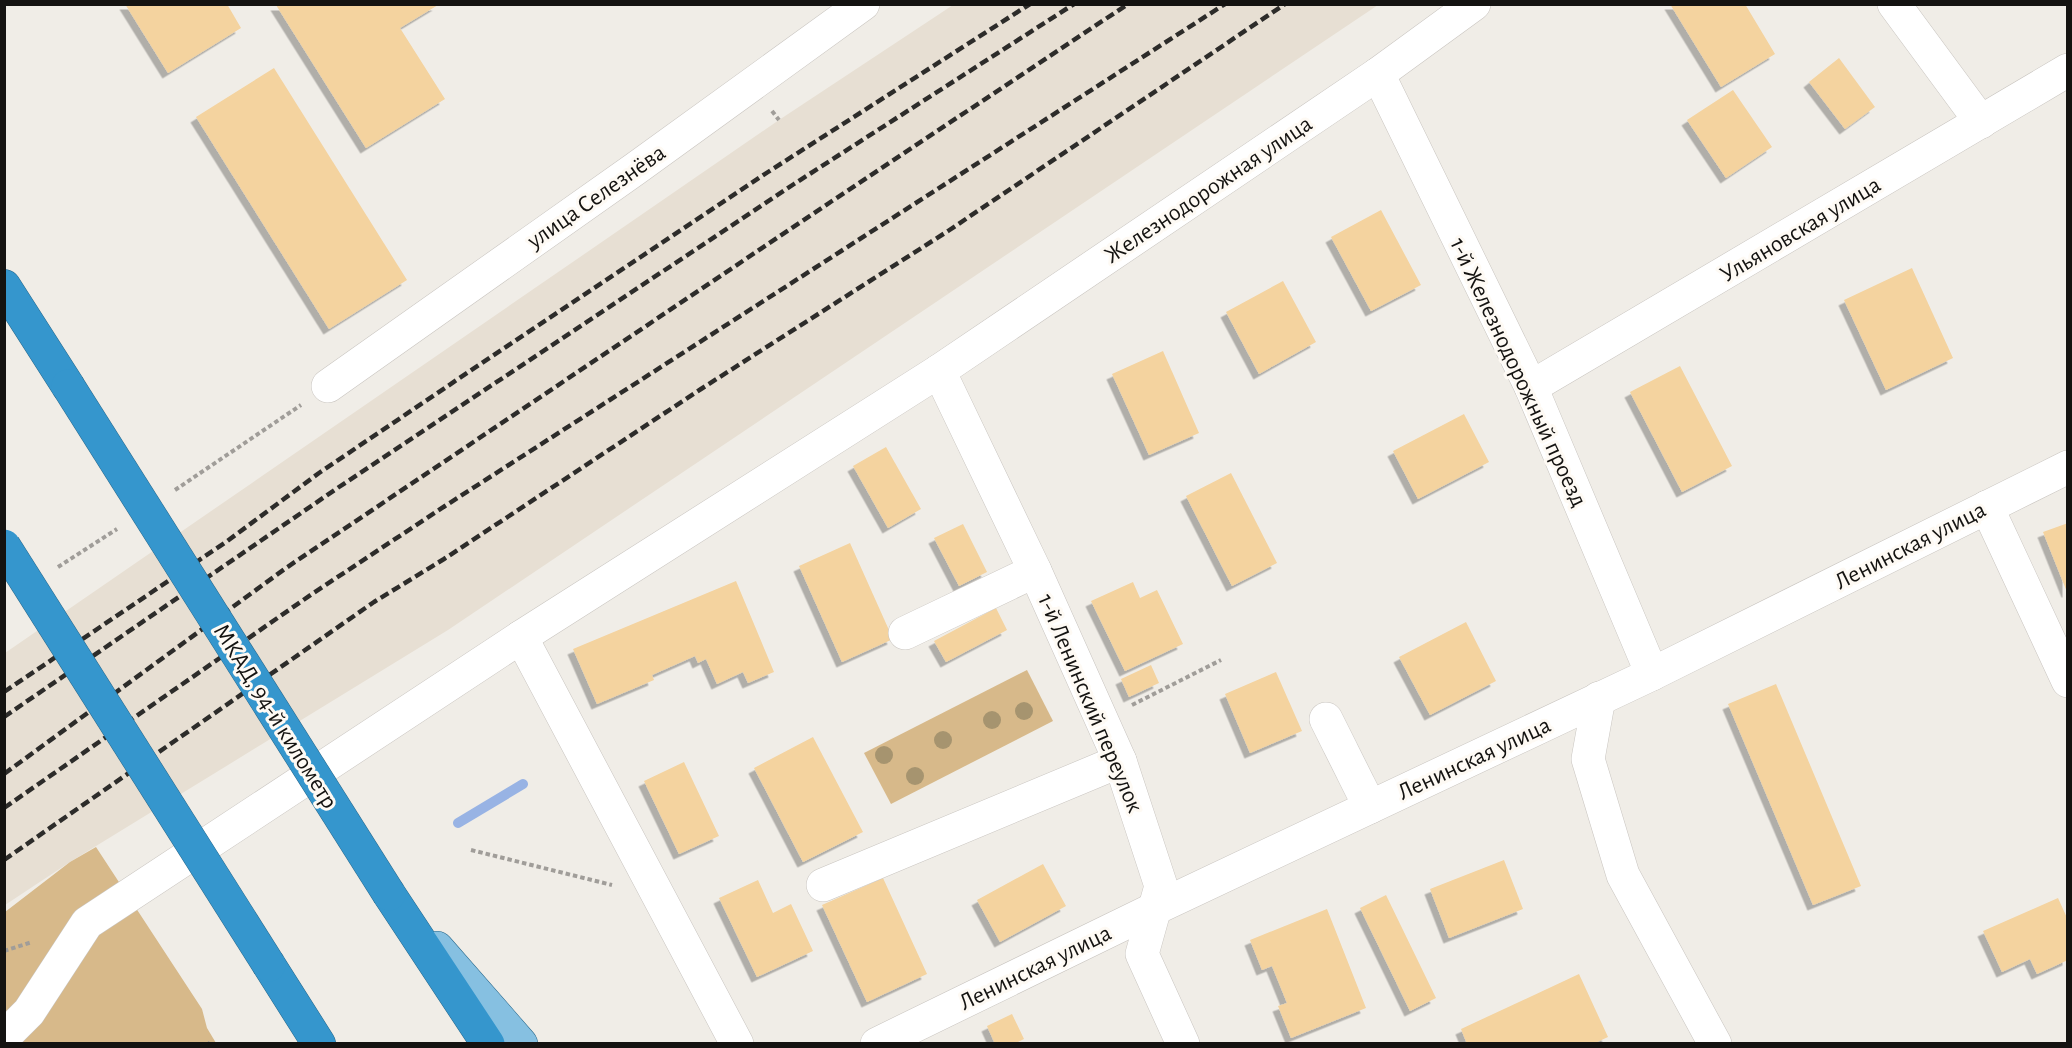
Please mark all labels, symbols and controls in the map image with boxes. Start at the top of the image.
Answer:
street label: Железнодорожная улица [1100,111,1317,268]
street label: улица Селезнёва [522,140,670,254]
street label: Ульяновская улица [1716,173,1885,287]
street label: 1-й Железнодорожный проезд [1445,234,1591,511]
street label: Ленинская улица [1831,498,1990,594]
street label: 1-й Ленинский переулок [1033,591,1147,816]
street label: МКАД, 94-й километр [209,620,342,813]
street label: Ленинская улица [1394,713,1555,805]
street label: Ленинская улица [956,921,1115,1015]

